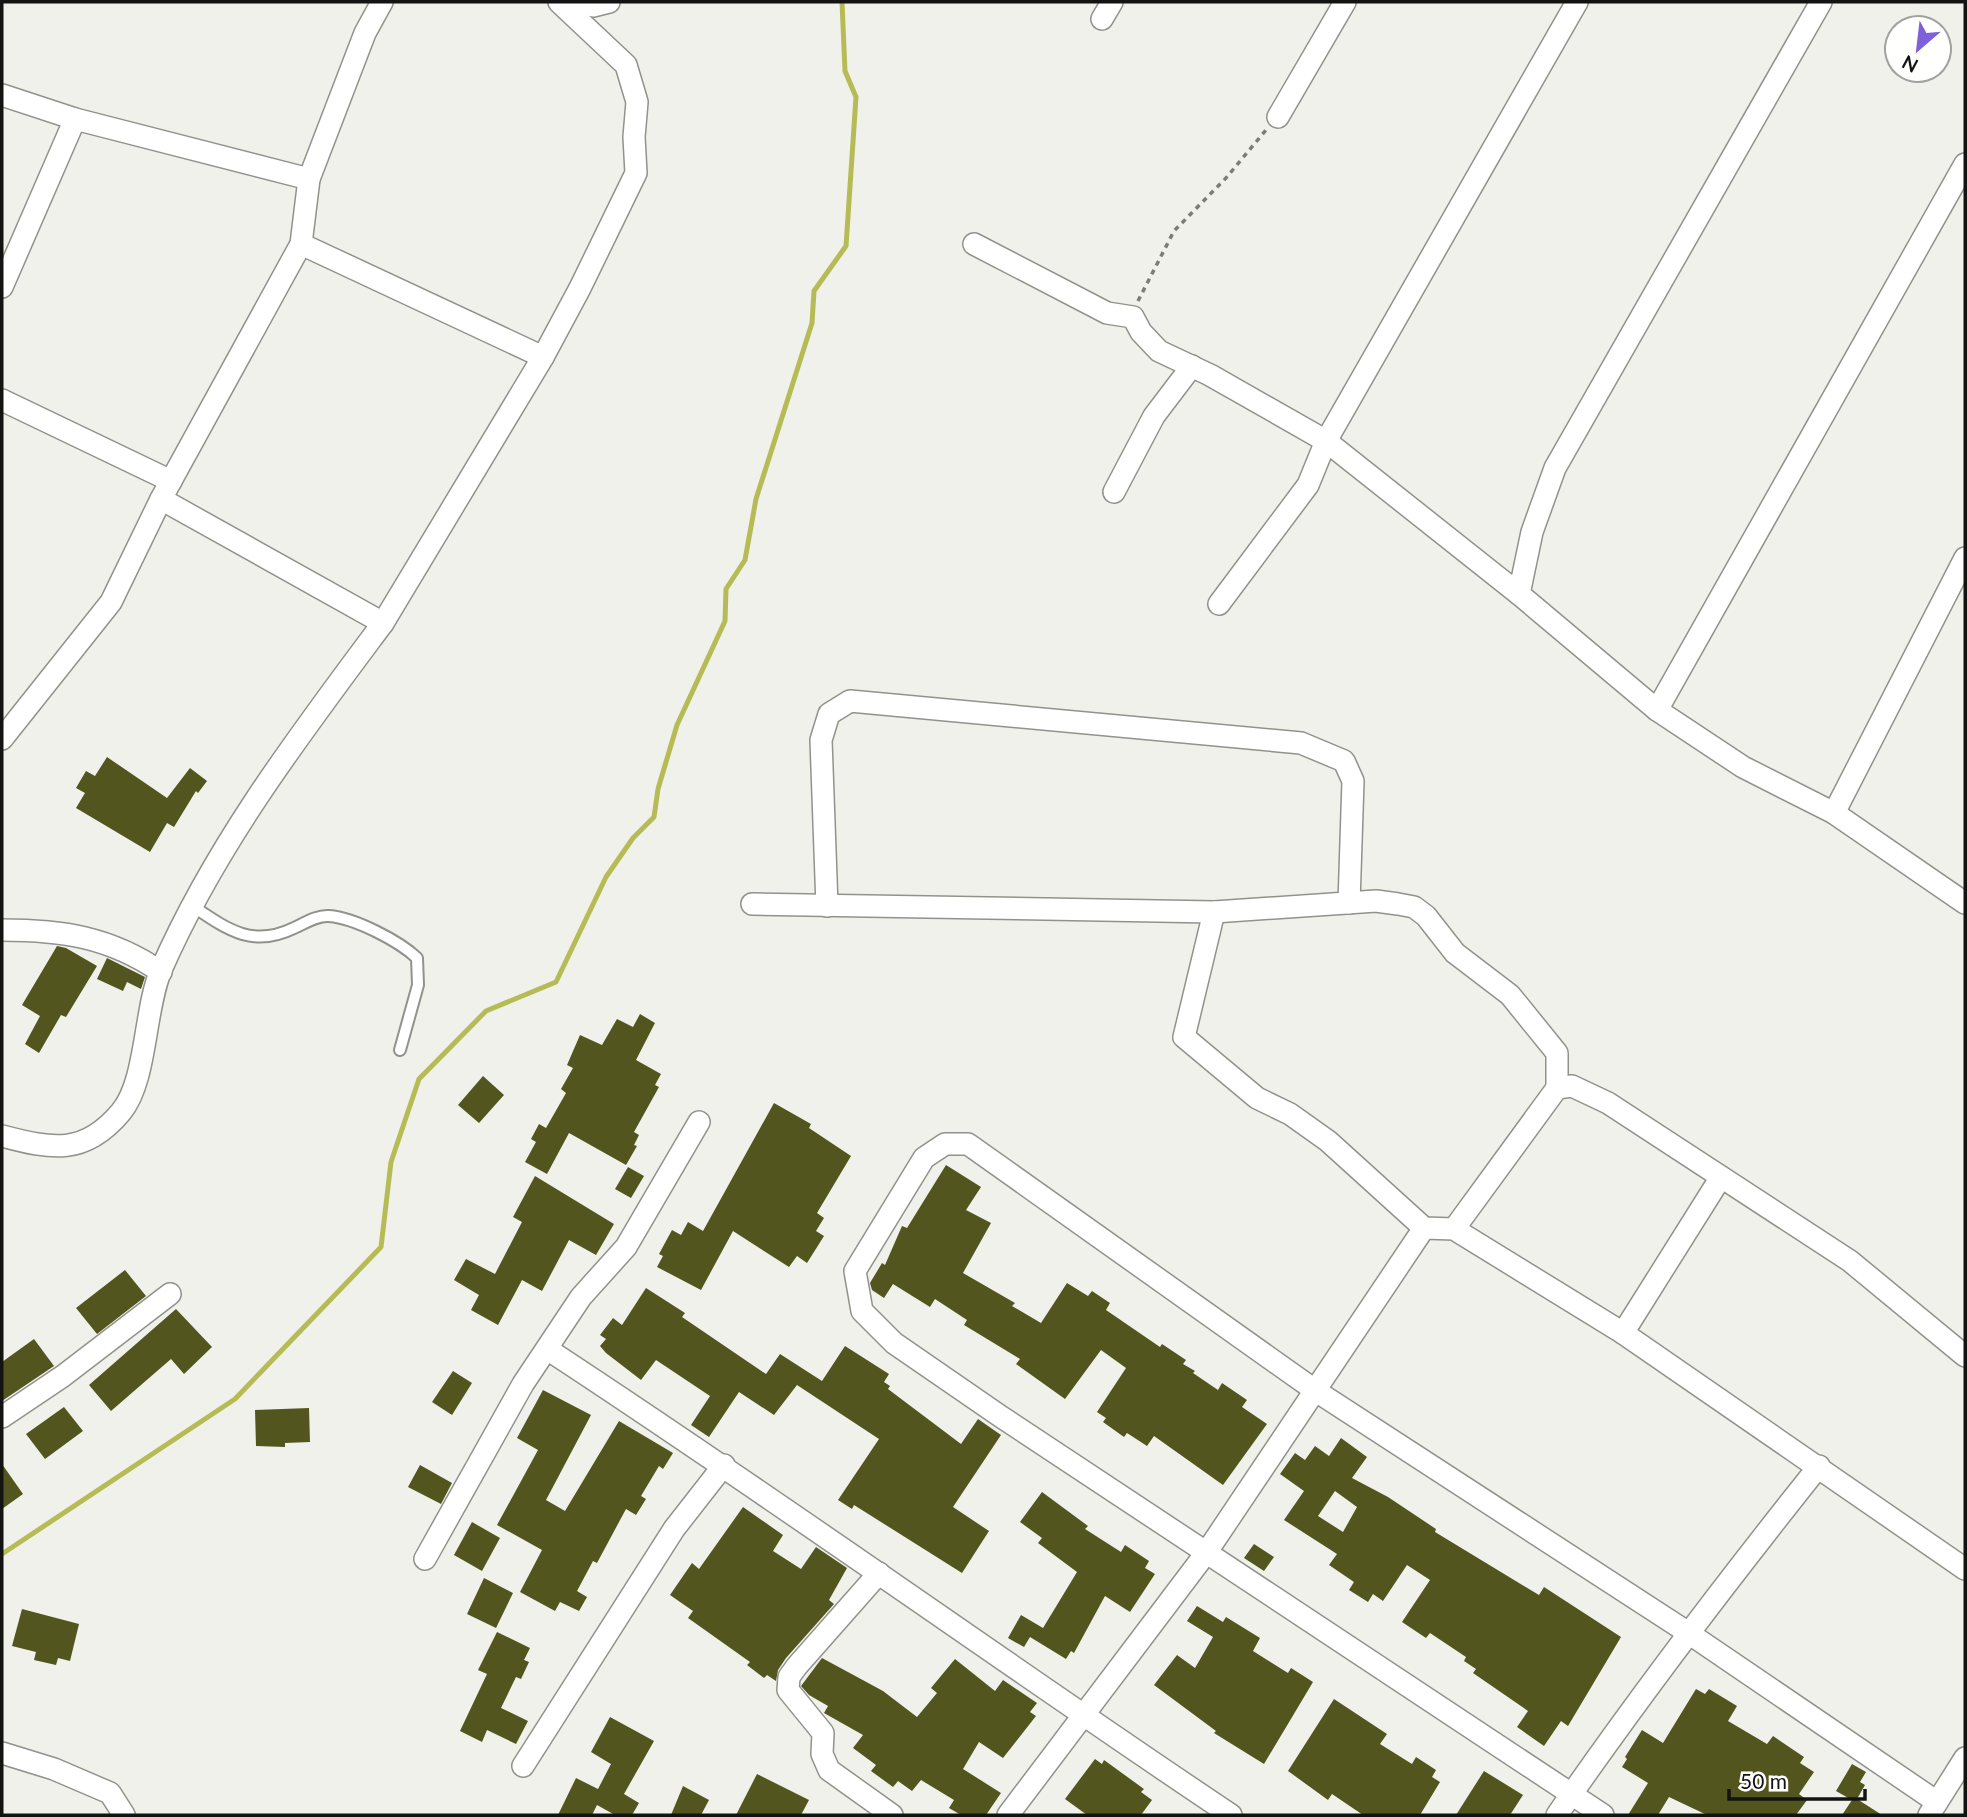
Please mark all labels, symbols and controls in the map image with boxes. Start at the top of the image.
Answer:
north arrow [1883,14,1953,84]
text: N [1898,51,1922,78]
scale bar [1729,1758,1866,1802]
text: 50 m [1740,1768,1787,1793]

